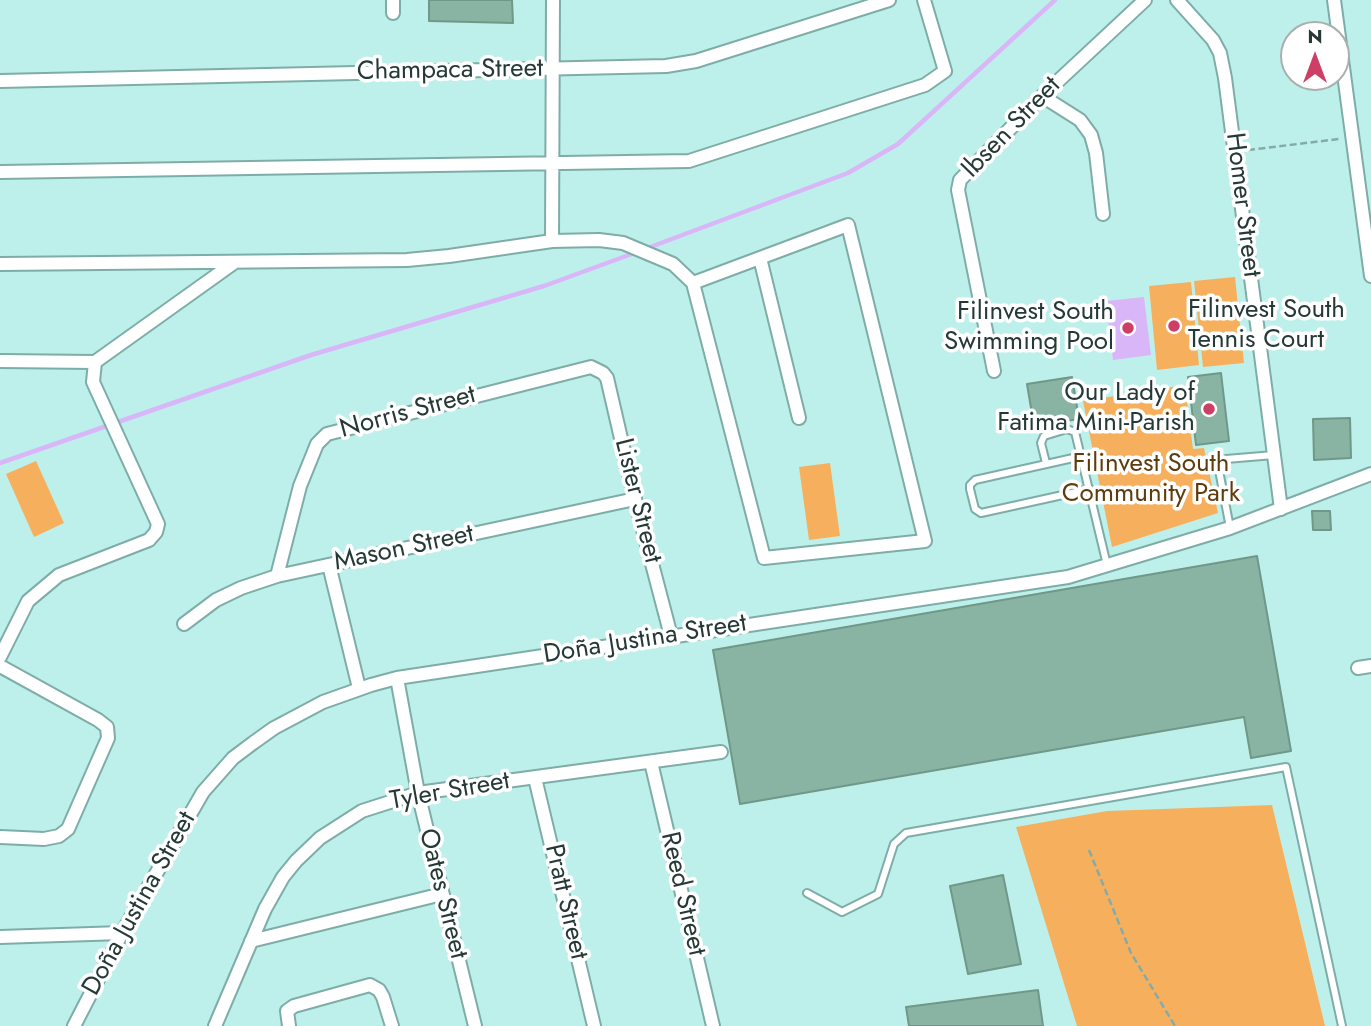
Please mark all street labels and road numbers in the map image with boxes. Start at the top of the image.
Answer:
street label: Champaca Street [357,54,543,88]
street label: Ibsen Street [956,71,1068,185]
street label: Homer Street [1218,131,1266,279]
street label: Norris Street [337,380,479,446]
street label: Lister Street [606,435,668,567]
street label: Mason Street [331,519,477,579]
street label: Doña Justina Street [541,609,749,671]
street label: Tyler Street [388,766,512,818]
street label: Doña Justina Street [77,807,203,1001]
street label: Oates Street [411,826,473,962]
street label: Reed Street [653,829,711,959]
street label: Pratt Street [537,841,593,963]

